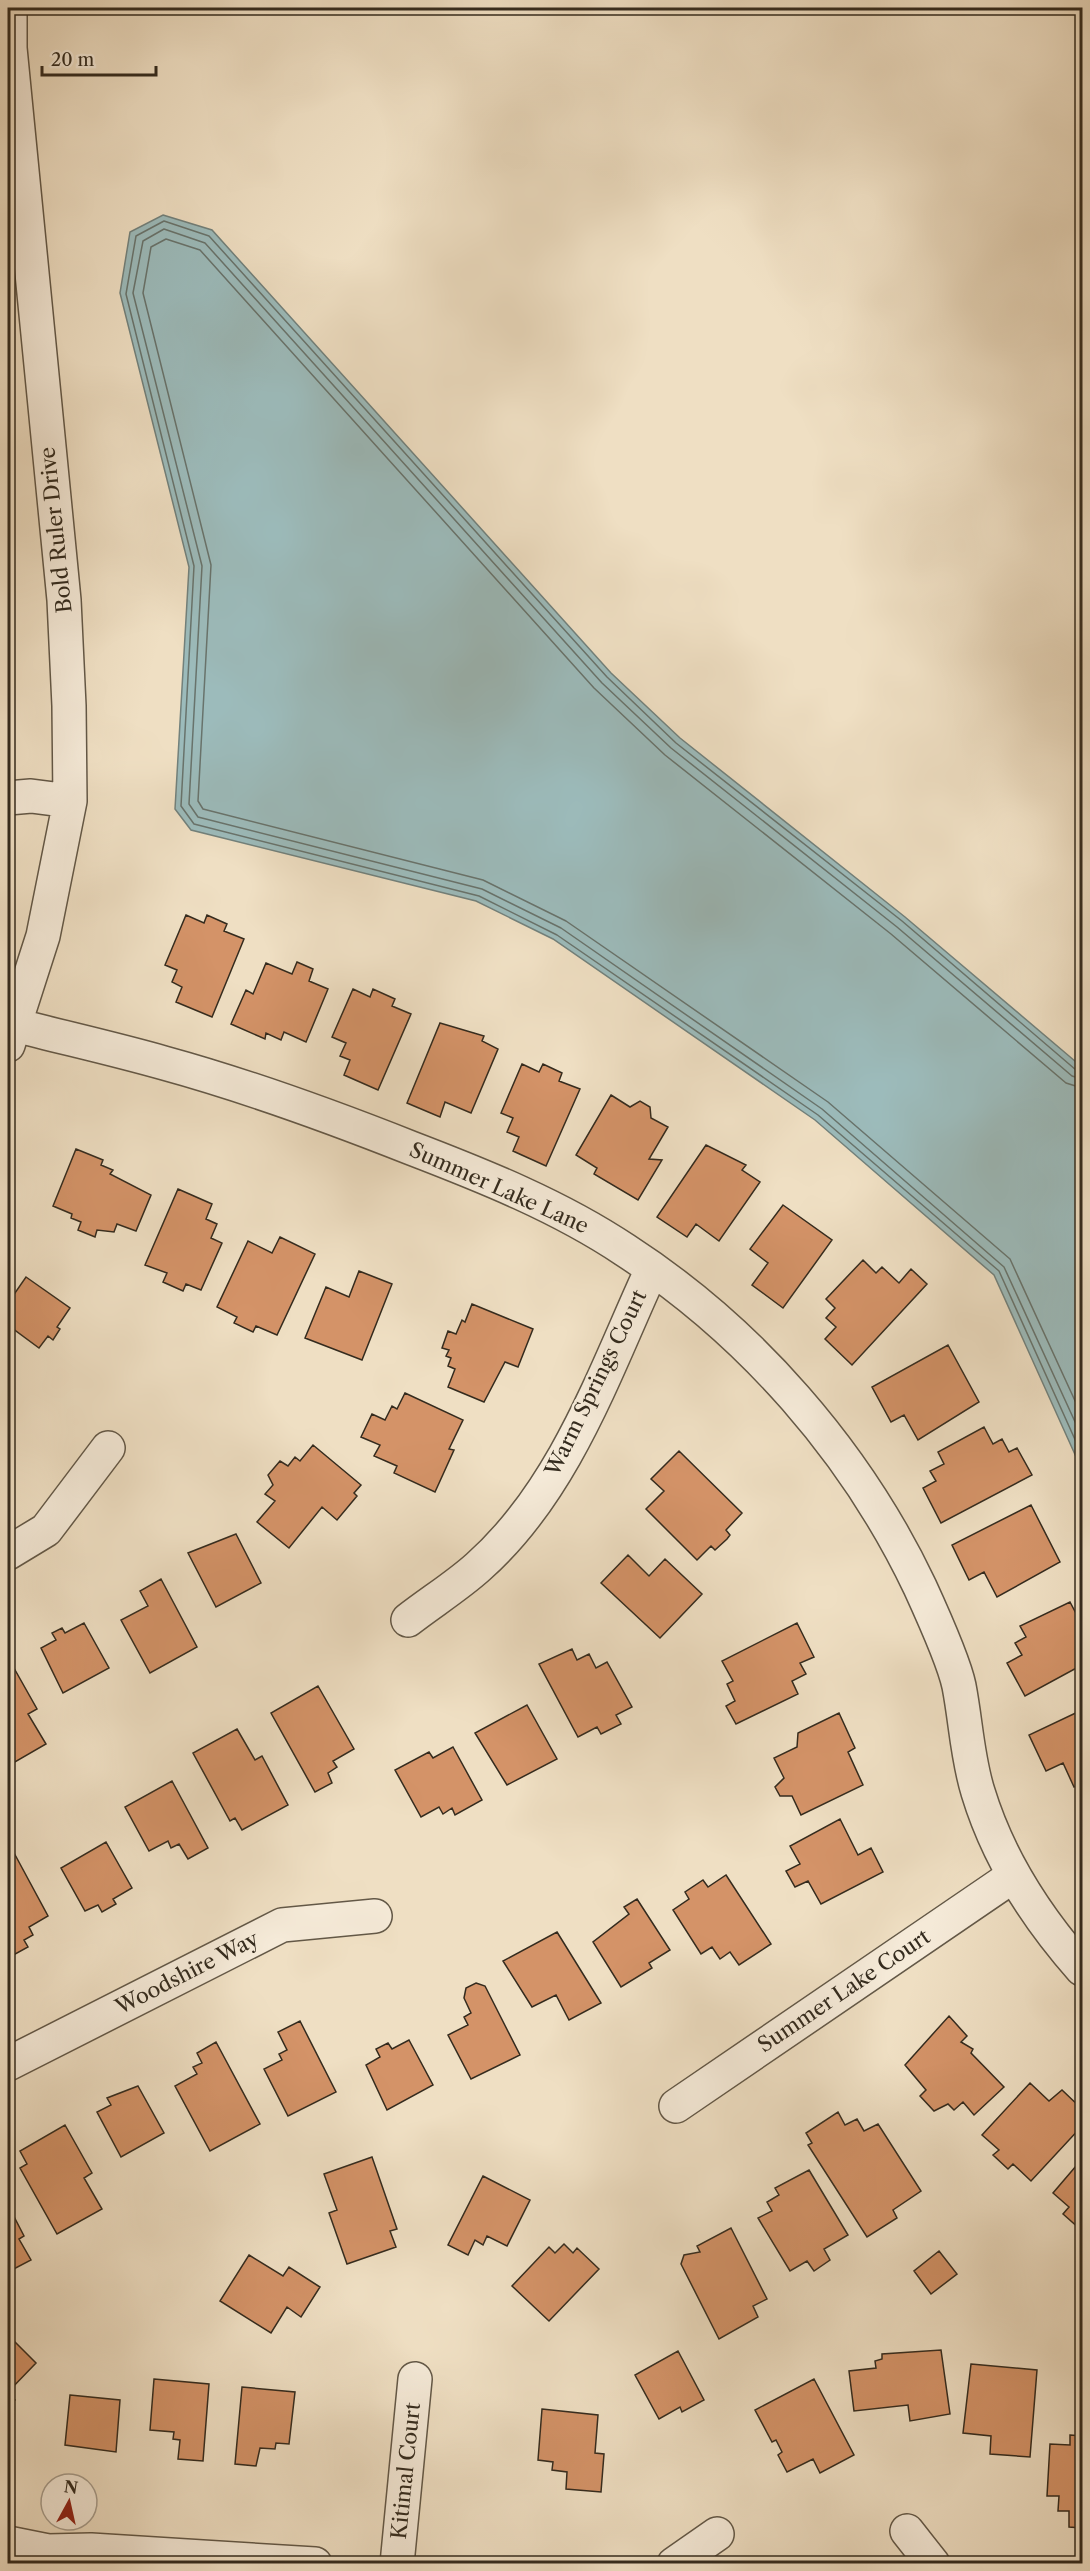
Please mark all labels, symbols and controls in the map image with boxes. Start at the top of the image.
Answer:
scale bar [42,39,156,77]
text: 20 m [51,49,95,71]
street label: Bold Ruler Drive [34,446,77,614]
street label: Summer Lake Lane [406,1137,593,1238]
street label: Warm Springs Court [539,1285,652,1481]
street label: Summer Lake Court [753,1923,935,2057]
street label: Woodshire Way [110,1926,263,2020]
street label: Kitimal Court [386,2401,425,2541]
north arrow [39,2472,99,2532]
text: N [63,2476,79,2498]

